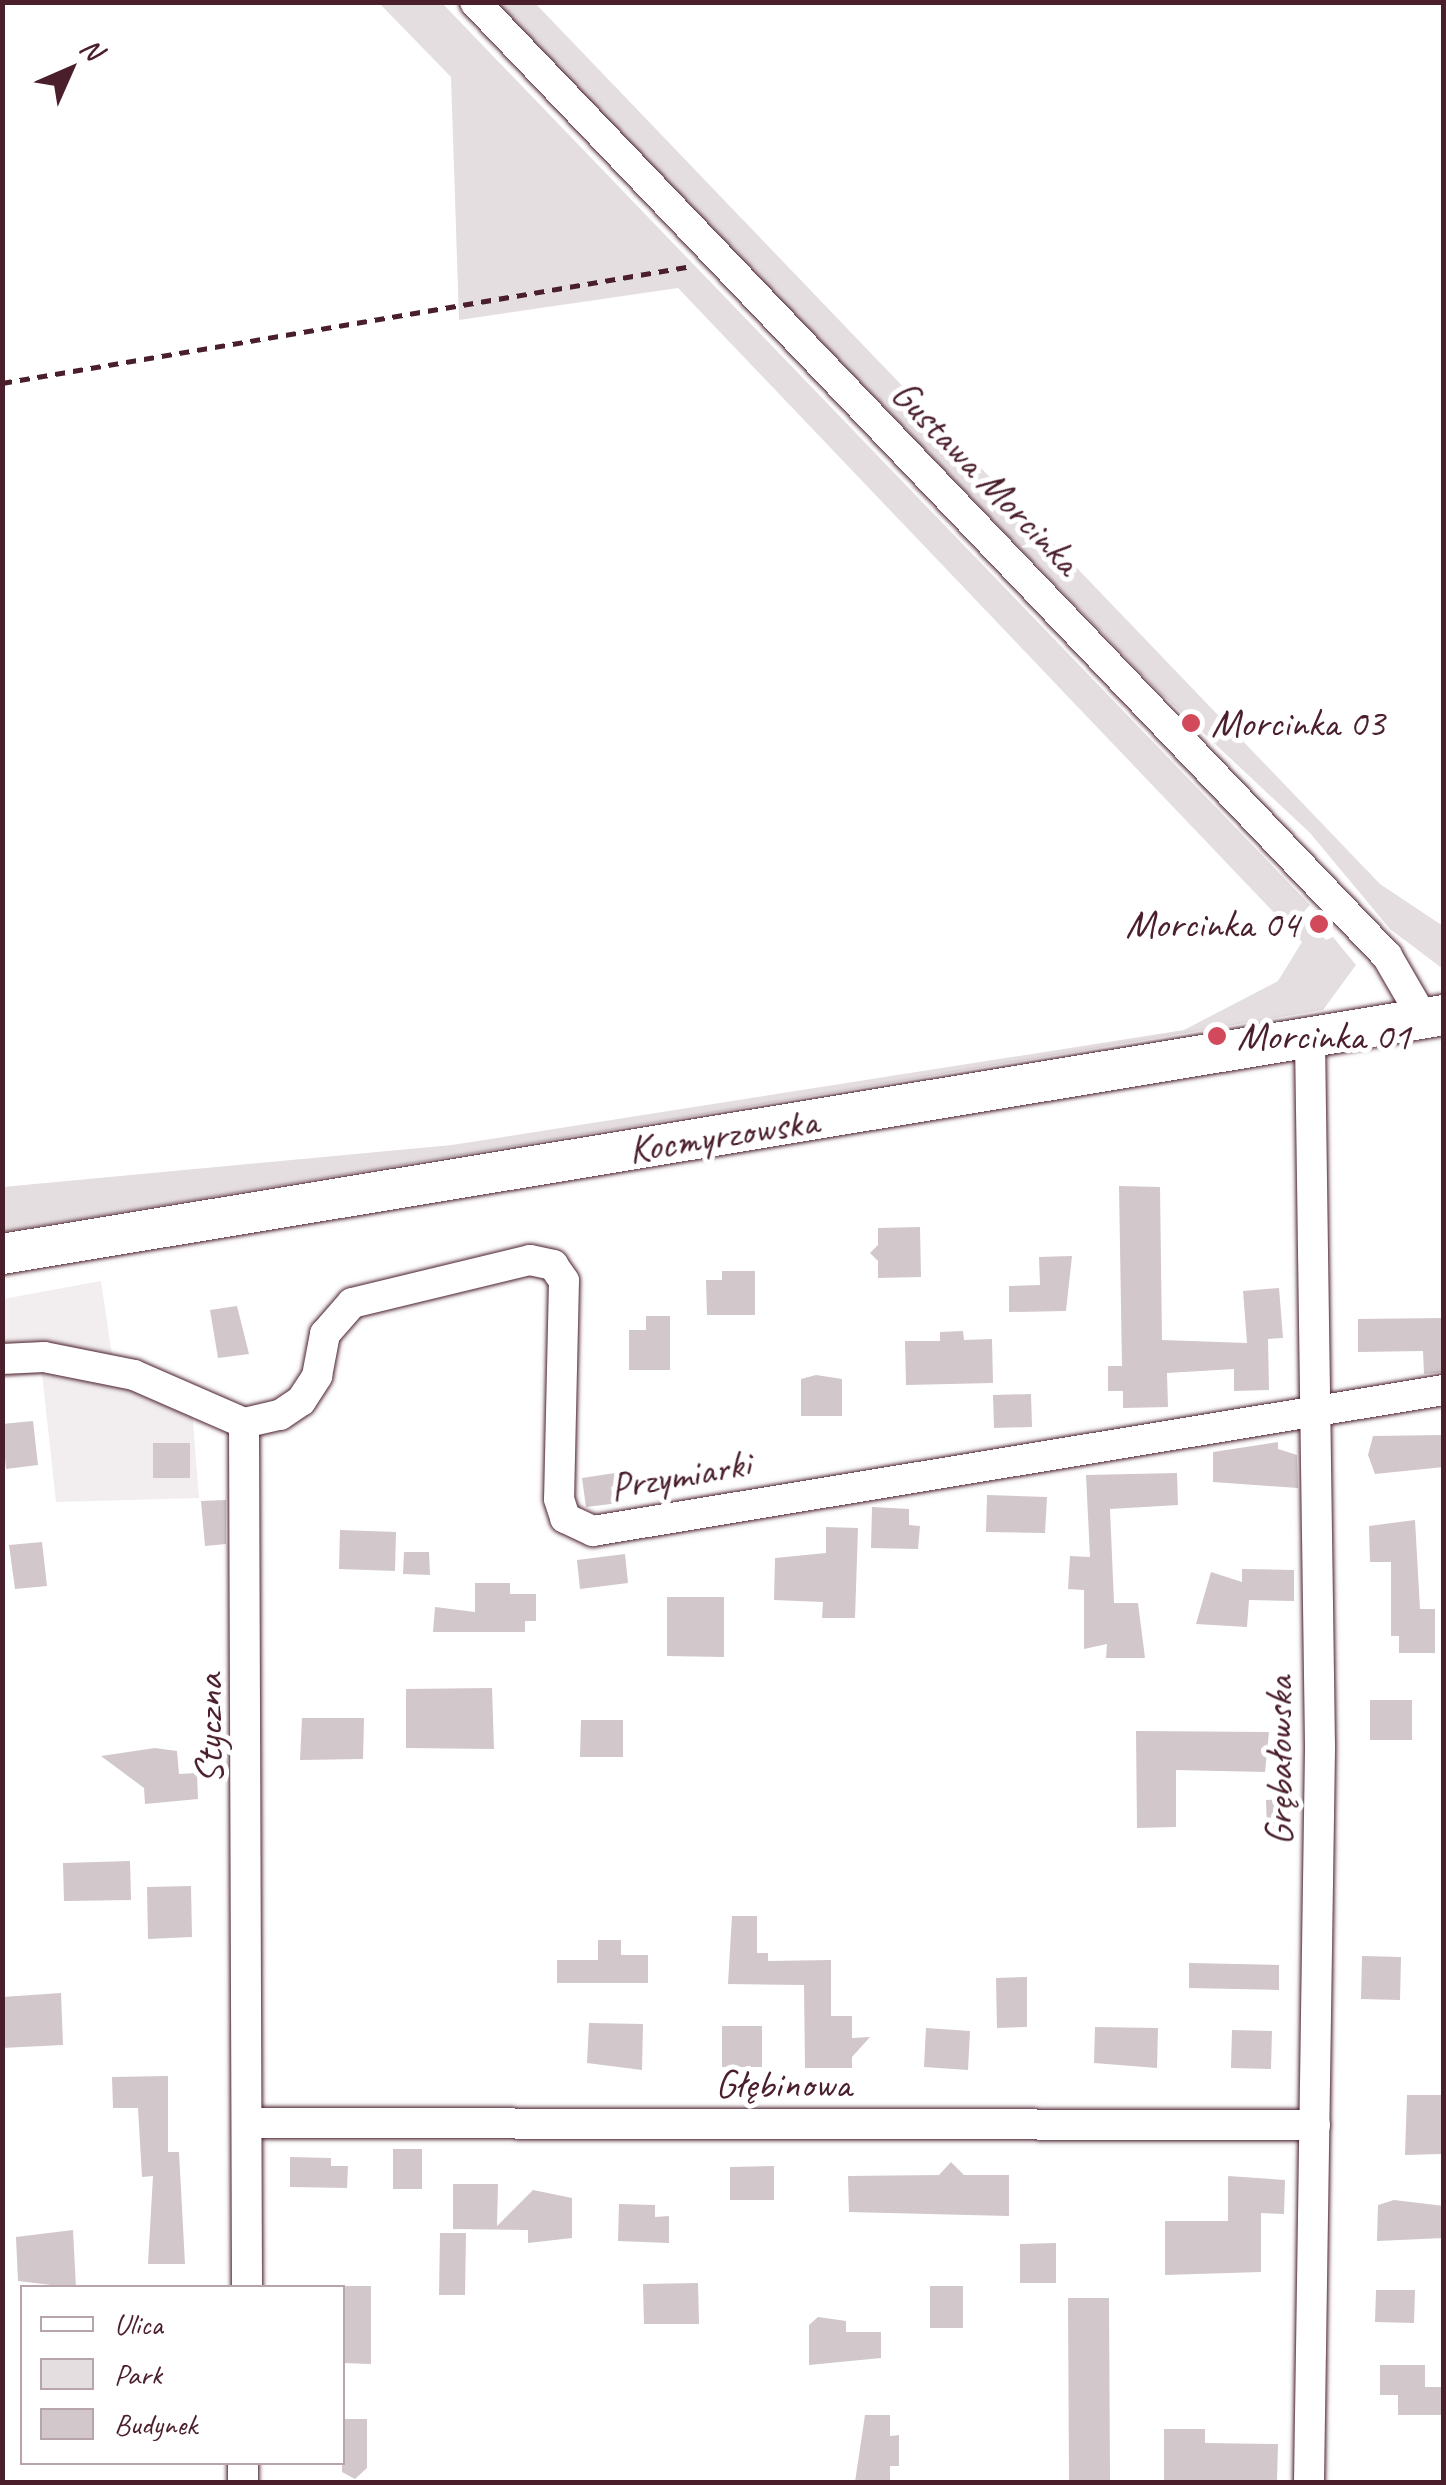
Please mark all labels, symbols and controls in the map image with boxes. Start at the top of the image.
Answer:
north arrow [20,20,120,120]
text: N [73,30,110,67]
street label: Gustawa Morcinka [881,370,1091,584]
place label: Morcinka 03 [1211,699,1385,747]
marker: Morcinka 03 [1180,712,1202,734]
place label: Morcinka 04 [1125,900,1299,948]
marker: Morcinka 04 [1308,913,1330,935]
place label: Morcinka 01 [1237,1012,1411,1060]
marker: Morcinka 01 [1206,1025,1228,1047]
street label: Kocmyrzowska [625,1096,821,1174]
street label: Przymiarki [606,1439,754,1511]
street label: Styczna [185,1674,233,1784]
street label: Grębałowska [1255,1676,1303,1846]
street label: Głębinowa [715,2060,851,2108]
legend [20,2285,345,2465]
text: Ulica [114,2305,163,2343]
text: Park [114,2355,162,2393]
text: Budynek [114,2405,197,2443]

